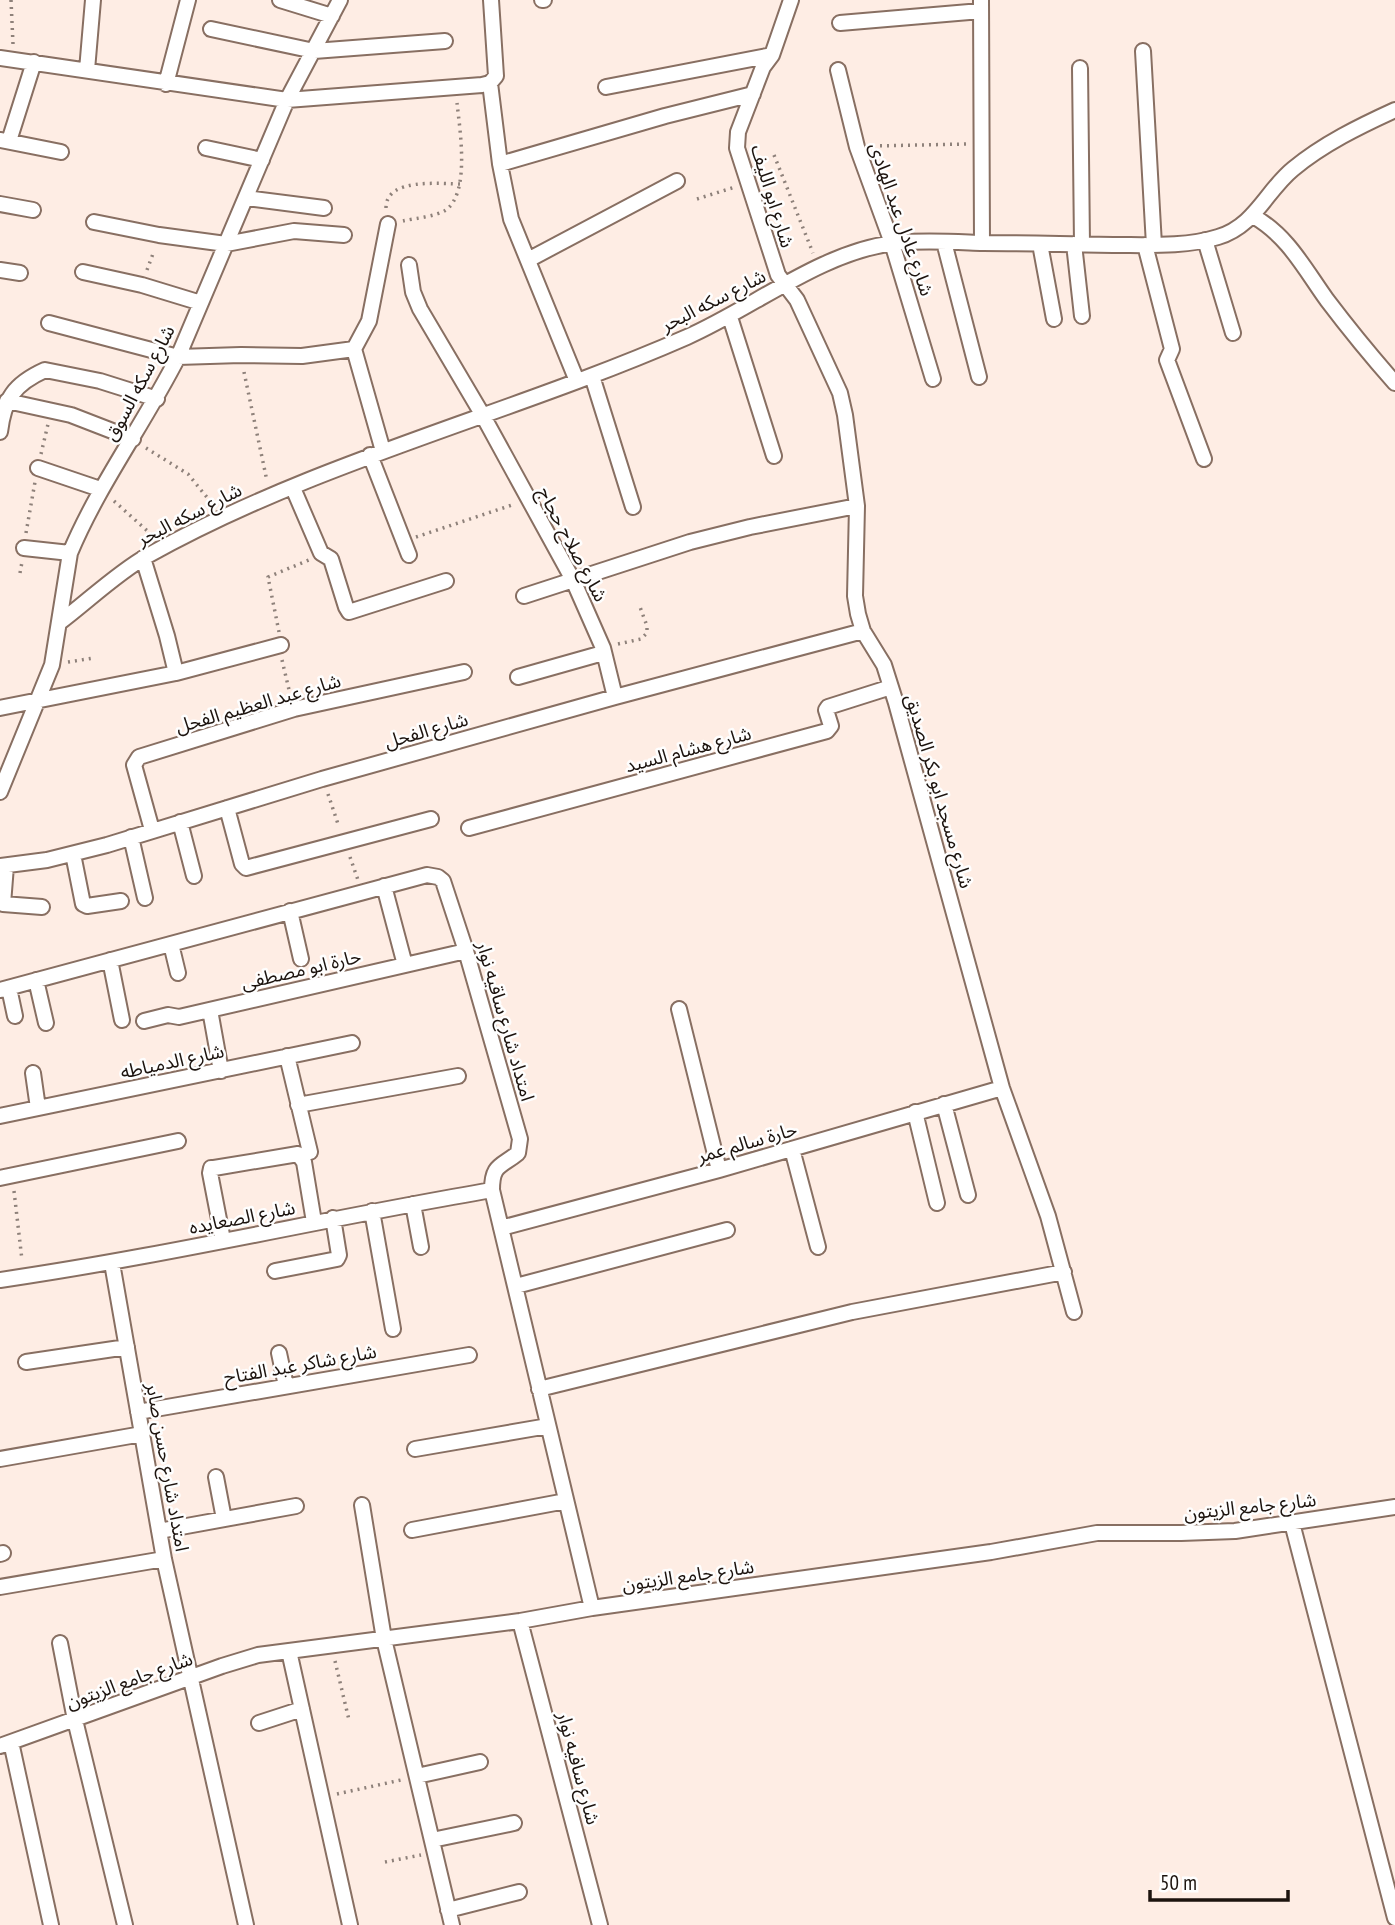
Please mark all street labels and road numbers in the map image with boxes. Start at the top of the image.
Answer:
street label: شارع عادل عبد الهادى [863,139,940,300]
street label: شارع ابو الليف [744,141,800,251]
street label: شارع سكه البحر [656,263,770,339]
street label: شارع سكه السوق [98,321,181,446]
street label: شارع سكه البحر [132,477,246,553]
street label: شارع صلاح حجاج [531,482,613,607]
street label: شارع عبد العظيم الفحل [173,668,344,741]
street label: شارع مسجد ابو بكر الصديق [899,691,979,891]
street label: شارع الفحل [381,707,471,755]
street label: شارع هشام السيد [622,721,755,780]
street label: امتداد شارع ساقيه نوار [469,937,540,1104]
street label: حارة ابو مصطفى [239,944,363,994]
street label: شارع الدمياطه [118,1038,226,1086]
street label: حارة سالم عمر [693,1116,801,1171]
street label: شارع الصعايده [187,1195,297,1241]
street label: شارع شاكر عبد الفتاح [222,1339,379,1391]
street label: امتداد شارع حسن صابر [139,1380,195,1554]
street label: شارع جامع الزيتون [1183,1487,1318,1528]
street label: شارع جامع الزيتون [620,1554,756,1599]
street label: شارع جامع الزيتون [62,1646,197,1717]
street label: شارع سافيه نوار [550,1708,606,1828]

